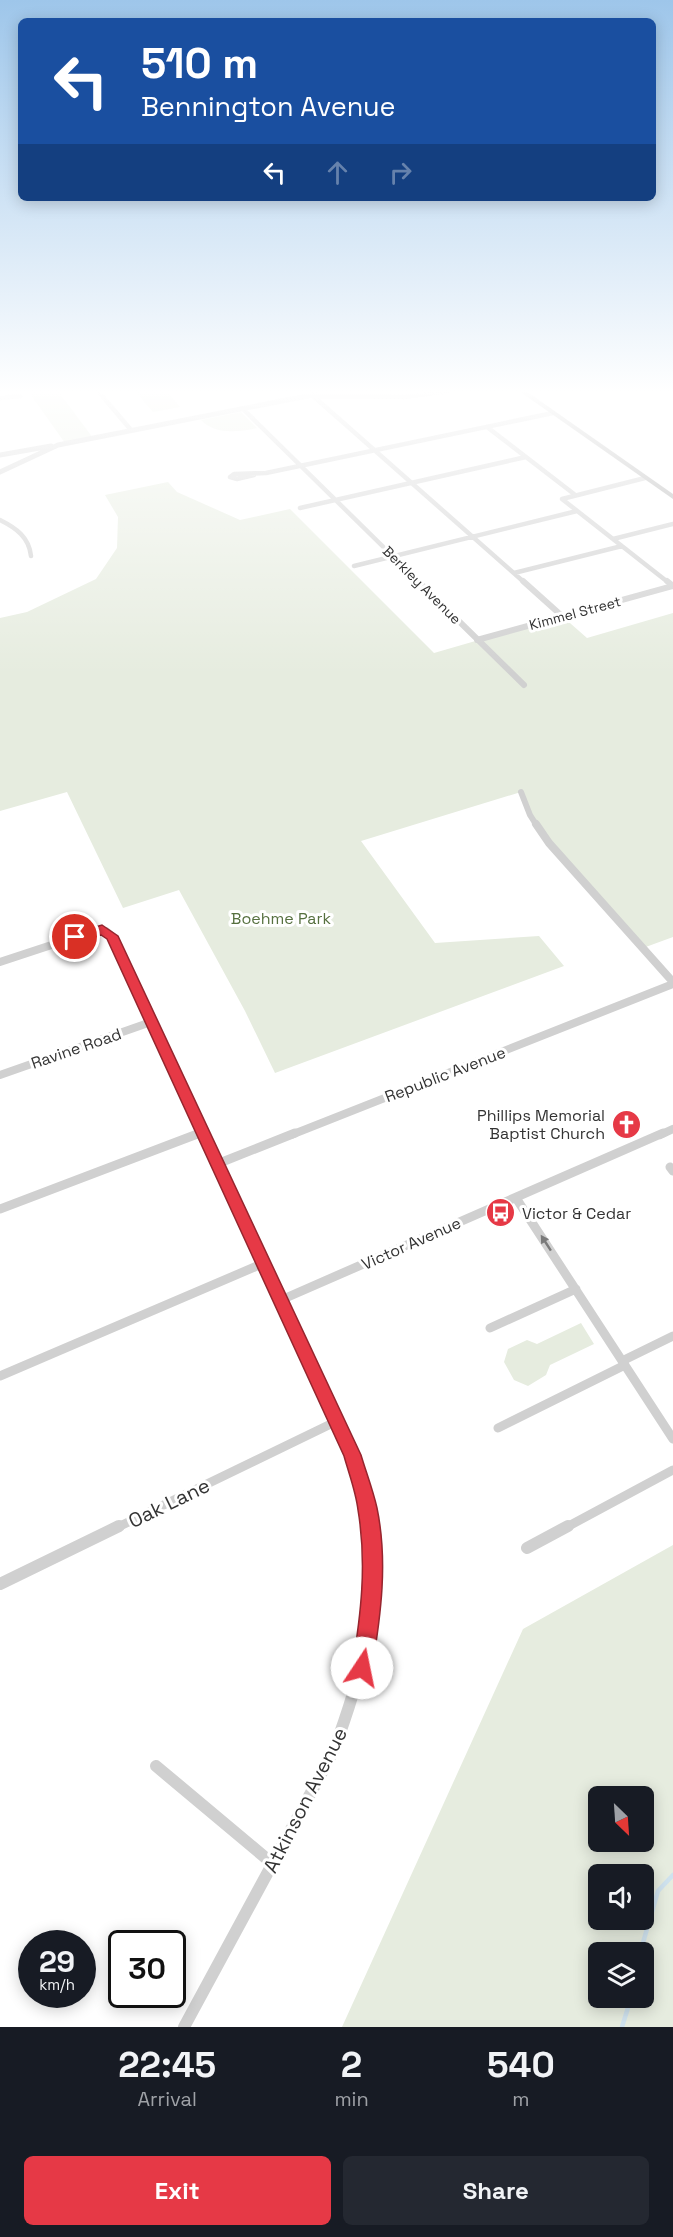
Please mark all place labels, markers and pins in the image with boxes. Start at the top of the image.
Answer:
pin [49,911,100,962]
place label: Phillips Memorial Baptist Church [477,1105,605,1144]
church icon: Phillips Memorial Baptist Church [610,1108,642,1140]
bus stop icon: Victor & Cedar [485,1197,517,1229]
place label: Victor & Cedar [522,1203,631,1224]

